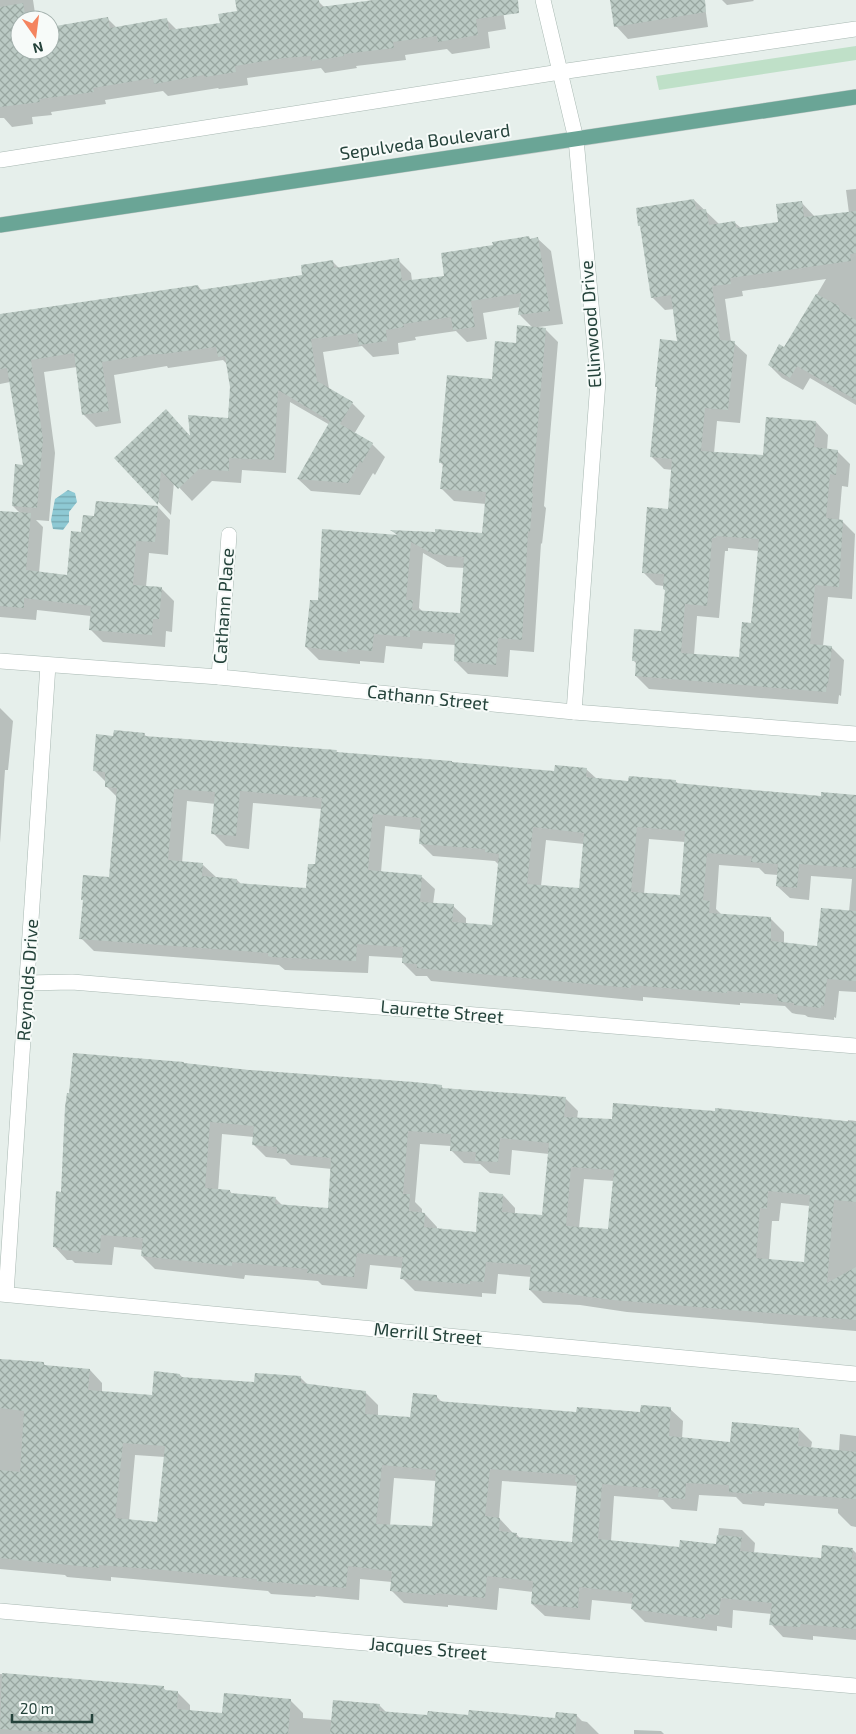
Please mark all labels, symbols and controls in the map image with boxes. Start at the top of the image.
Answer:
north arrow [10,10,60,60]
text: N [31,39,45,58]
street label: Sepulveda Boulevard [338,118,512,164]
street label: Ellinwood Drive [575,259,605,389]
street label: Cathann Place [208,547,238,665]
street label: Cathann Street [366,680,490,714]
street label: Reynolds Drive [12,918,42,1042]
street label: Laurette Street [380,995,505,1027]
street label: Merrill Street [373,1317,483,1349]
street label: Jacques Street [368,1632,488,1664]
scale bar [12,1692,92,1724]
text: 20 m [20,1699,54,1717]

